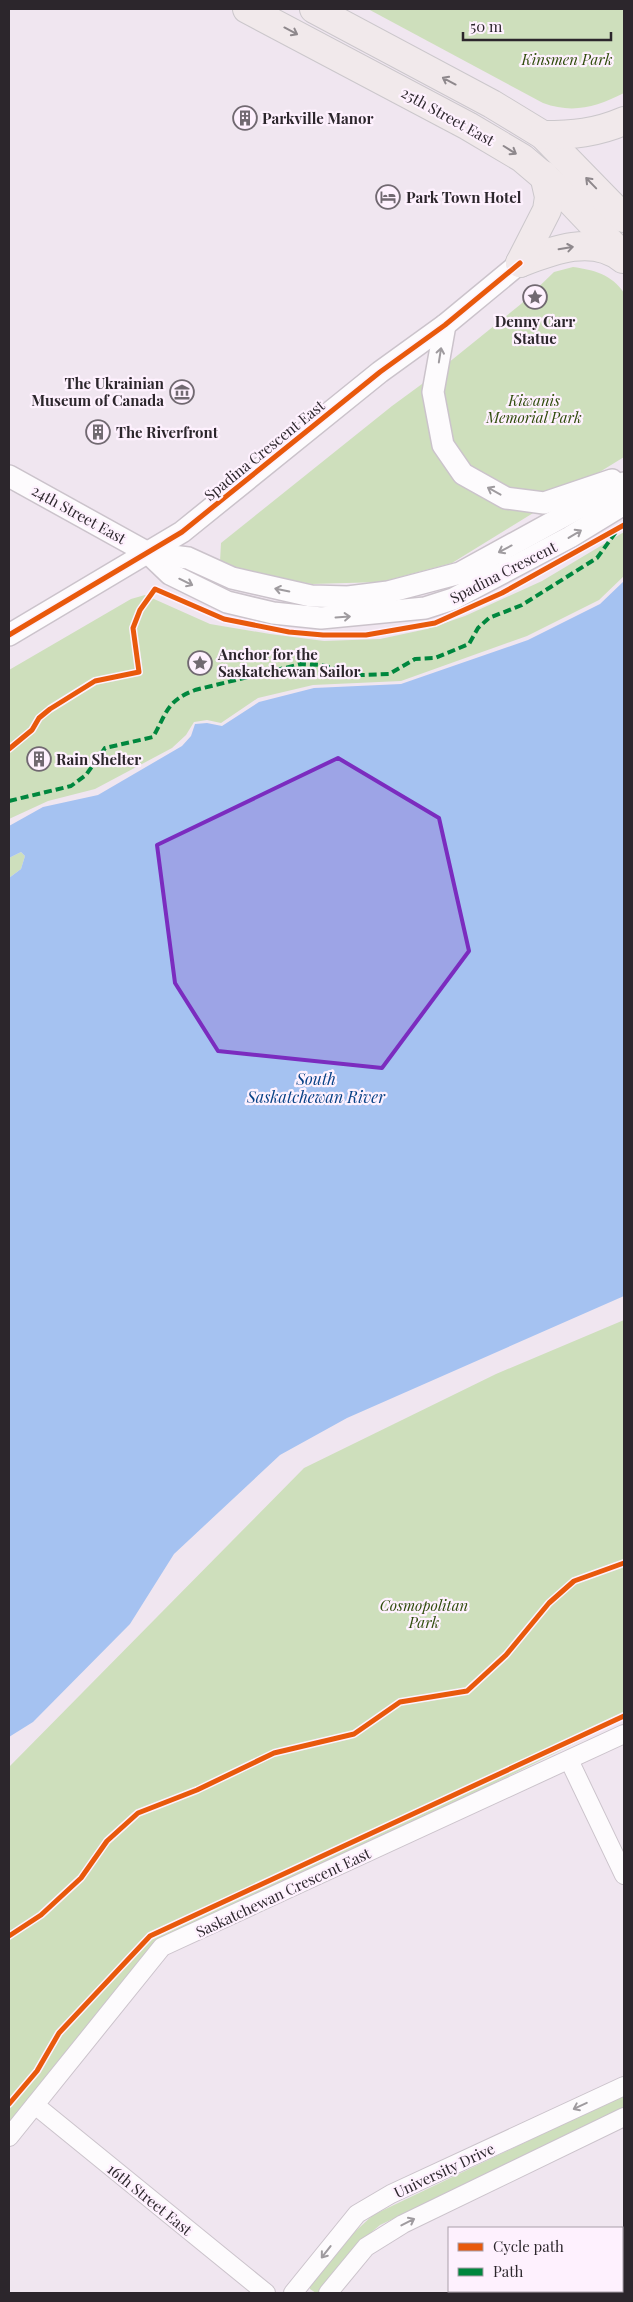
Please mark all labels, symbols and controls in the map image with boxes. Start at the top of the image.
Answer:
scale bar [463,10,610,42]
text: 50 m [470,16,503,36]
one-way arrow [283,27,297,37]
park label: Kinsmen Park [521,49,613,69]
one-way arrow [442,76,457,85]
street label: 25th Street East [398,82,499,150]
building icon: Parkville Manor [232,105,258,131]
place label: Parkville Manor [262,108,374,128]
one-way arrow [502,146,516,156]
one-way arrow [585,176,597,189]
hotel icon: Park Town Hotel [375,184,401,210]
place label: Park Town Hotel [406,187,522,207]
one-way arrow [558,243,574,253]
place icon: Denny Carr Statue [522,284,548,310]
place label: Denny Carr Statue [495,311,575,348]
one-way arrow [435,347,445,363]
place label: The Ukrainian Museum of Canada [31,373,165,410]
museum icon: The Ukrainian Museum of Canada [169,379,195,405]
park label: Kiwanis Memorial Park [485,390,582,427]
street label: Spadina Crescent East [200,395,329,505]
building icon: The Riverfront [85,419,111,445]
place label: The Riverfront [116,422,219,442]
street label: 24th Street East [28,480,130,548]
one-way arrow [488,486,502,496]
one-way arrow [567,529,581,539]
street label: Spadina Crescent [446,536,561,608]
one-way arrow [498,544,513,554]
one-way arrow [179,577,194,587]
one-way arrow [275,585,291,595]
one-way arrow [334,612,350,621]
place label: Anchor for the Saskatchewan Sailor [217,644,361,681]
place icon: Anchor for the Saskatchewan Sailor [187,650,213,676]
building icon: Rain Shelter [26,746,52,772]
place label: Rain Shelter [56,749,141,769]
water label: South Saskatchewan River [246,1068,386,1107]
park label: Cosmopolitan Park [380,1595,468,1632]
street label: Saskatchewan Crescent East [192,1842,374,1941]
one-way arrow [573,2102,588,2112]
street label: University Drive [390,2138,498,2202]
street label: 16th Street East [103,2159,197,2240]
one-way arrow [400,2217,415,2226]
legend [448,2227,623,2292]
text: Cycle path [493,2236,564,2256]
one-way arrow [321,2245,332,2258]
text: Path [493,2261,523,2281]

